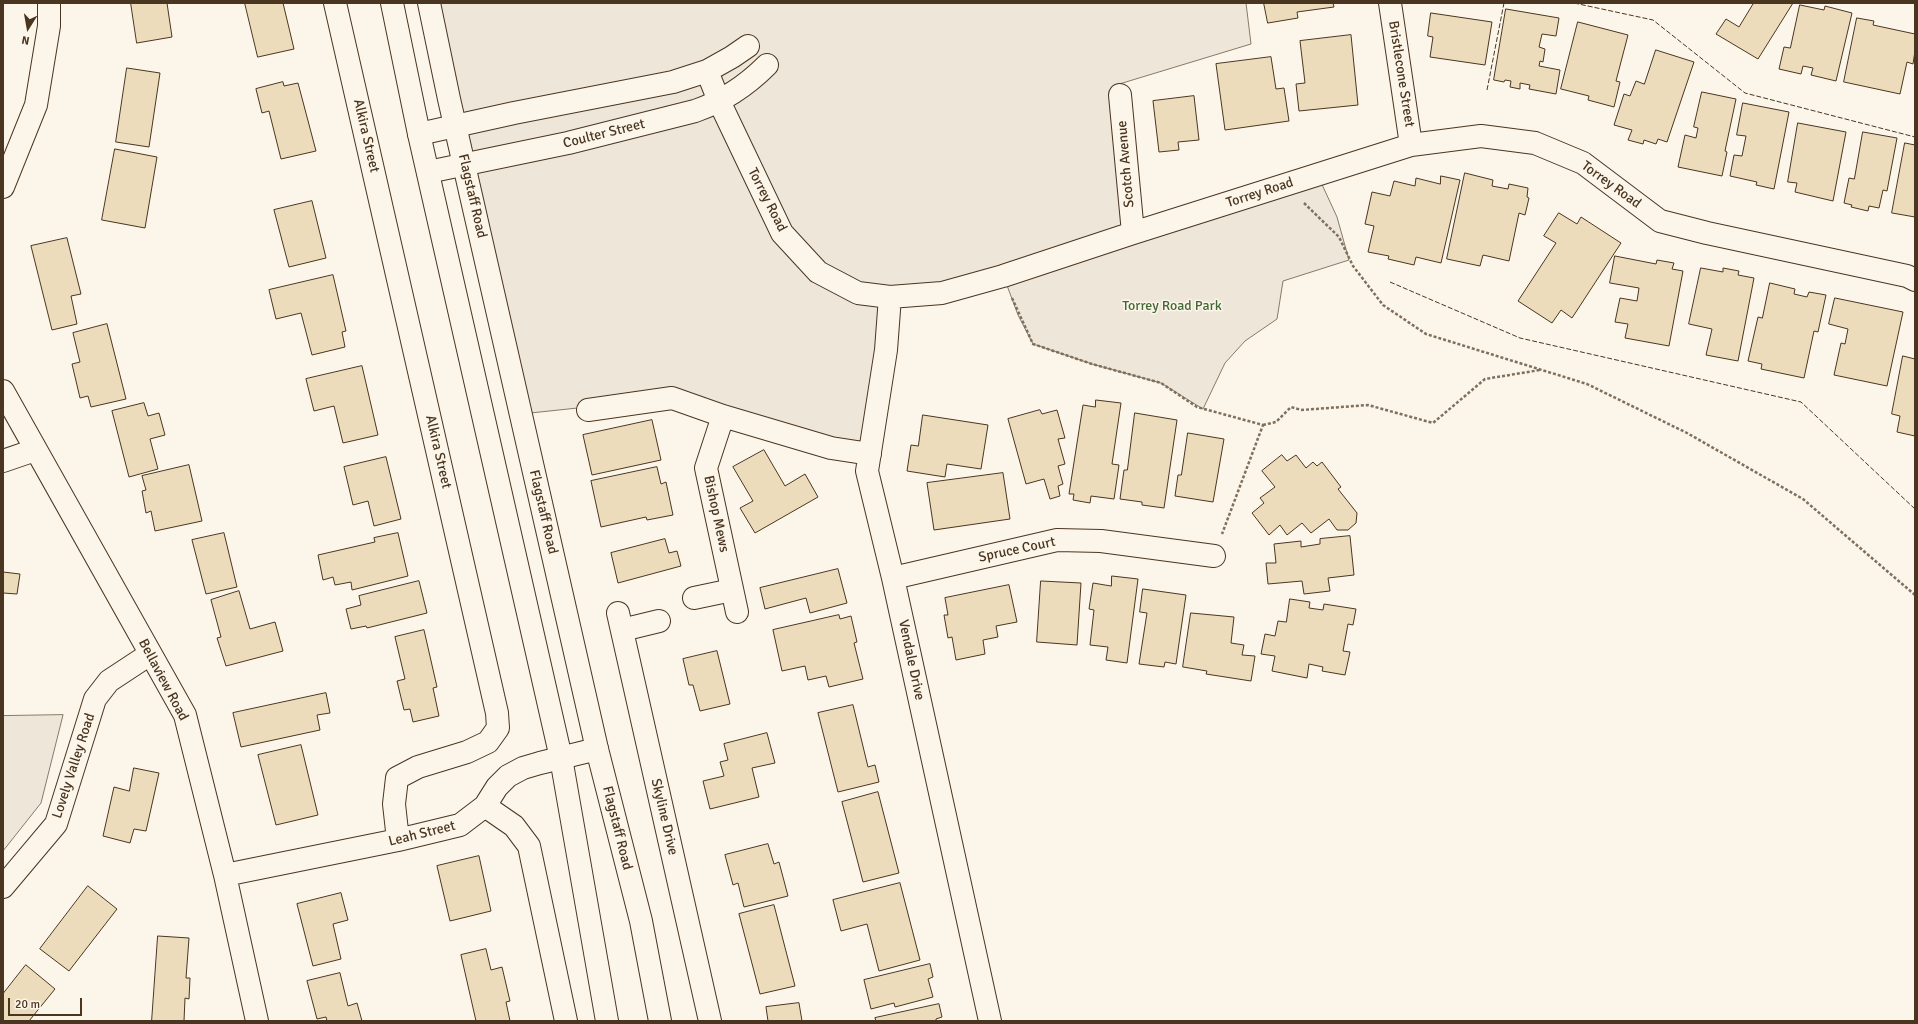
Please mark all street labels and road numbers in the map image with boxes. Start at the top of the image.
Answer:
street label: Bristlecone Street [1384,20,1418,128]
street label: Alkira Street [349,98,383,174]
street label: Coulter Street [561,116,647,152]
street label: Scotch Avenue [1114,120,1138,208]
street label: Flagstaff Road [454,152,490,240]
street label: Torrey Road [1578,158,1644,212]
street label: Torrey Road [744,165,790,235]
street label: Torrey Road [1224,174,1296,212]
street label: Alkira Street [421,414,455,490]
street label: Flagstaff Road [525,468,561,556]
street label: Bishop Mews [700,474,732,554]
street label: Spruce Court [977,534,1057,566]
street label: Vendale Drive [894,618,928,702]
street label: Bellaview Road [134,636,192,724]
street label: Lovely Valley Road [49,711,99,821]
street label: Skyline Drive [647,777,681,857]
street label: Flagstaff Road [598,784,636,872]
street label: Leah Street [387,818,457,850]

